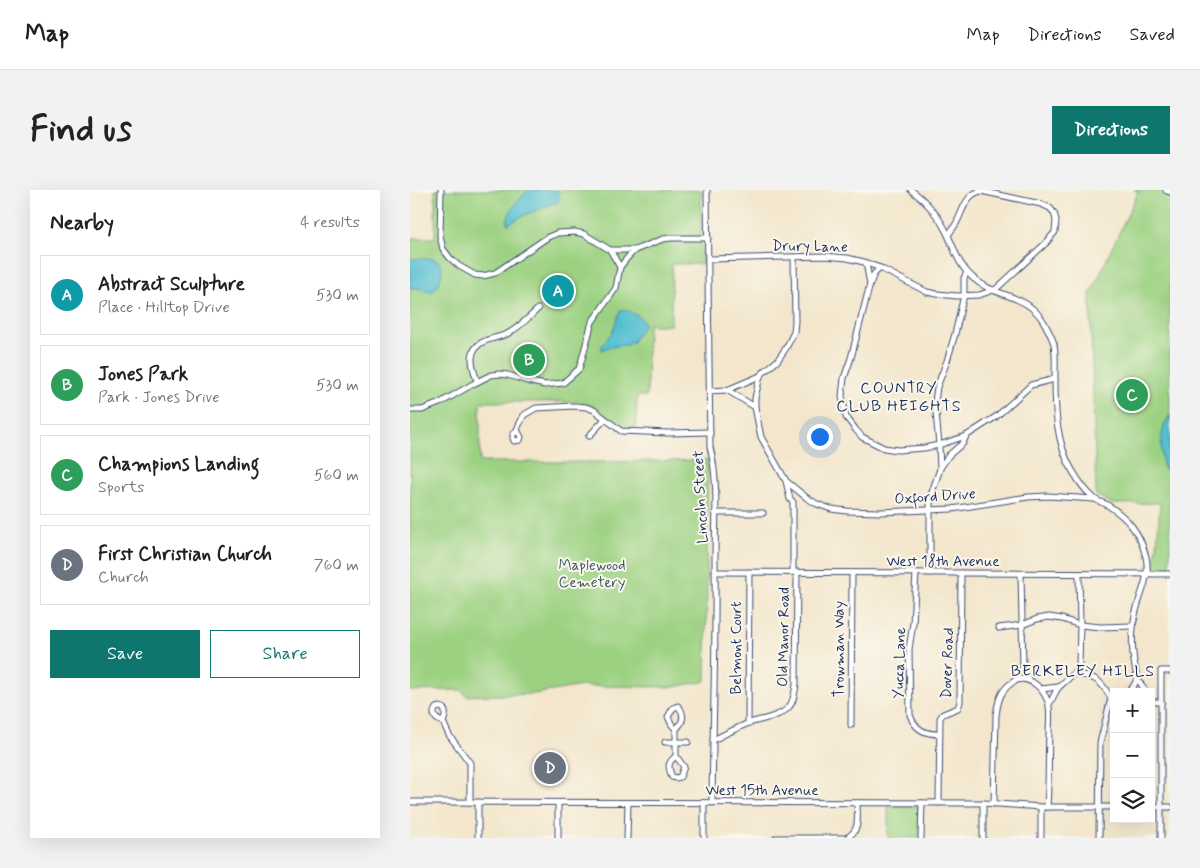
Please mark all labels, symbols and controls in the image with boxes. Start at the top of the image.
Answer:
text: Map [25,19,69,50]
text: Map [967,23,1000,47]
text: Directions [1028,23,1102,47]
text: Saved [1130,23,1175,47]
button: Directions [1052,106,1170,154]
text: Find us [30,107,132,153]
text: Nearby [50,209,114,237]
text: 4 results [300,212,360,233]
street label: Drury Lane [772,236,848,258]
text: Abstract Sculpture [98,272,245,297]
pin: A [542,272,574,310]
text: A [62,285,72,306]
text: 530 m [316,285,359,306]
text: Place · Hilltop Drive [98,297,230,318]
pin: B [513,341,545,379]
text: Jones Park [98,362,188,387]
text: B [62,375,72,396]
text: 530 m [316,375,359,396]
pin: C [1116,376,1148,414]
district label: COUNTRY CLUB HEIGHTS [836,378,962,417]
text: Park · Jones Drive [98,387,220,408]
your location [807,424,833,450]
street label: Lincoln Street [689,450,713,544]
text: Champions Landing [98,452,259,477]
text: C [61,465,73,486]
text: 560 m [314,465,359,486]
text: Sports [98,477,144,498]
street label: Oxford Drive [894,484,977,512]
text: First Christian Church [98,542,272,567]
street label: West 18th Avenue [886,552,1000,572]
text: D [61,555,73,576]
text: 760 m [314,555,359,576]
park label: Maplewood Cemetery [558,556,626,593]
text: Church [98,567,149,588]
street label: Old Manor Road [773,587,795,687]
street label: Belmont Court [727,601,747,695]
street label: Trowman Way [830,601,850,697]
street label: Yucca Lane [889,627,911,699]
street label: Dover Road [937,627,959,699]
button: Save [50,630,200,678]
button: Share [210,630,360,678]
district label: BERKELEY HILLS [1011,661,1155,682]
map controls [1110,688,1155,823]
button: + [1110,688,1155,733]
button: − [1110,733,1155,778]
pin: D [534,749,566,787]
button: layers [1110,778,1155,823]
street label: West 15th Avenue [705,781,819,801]

